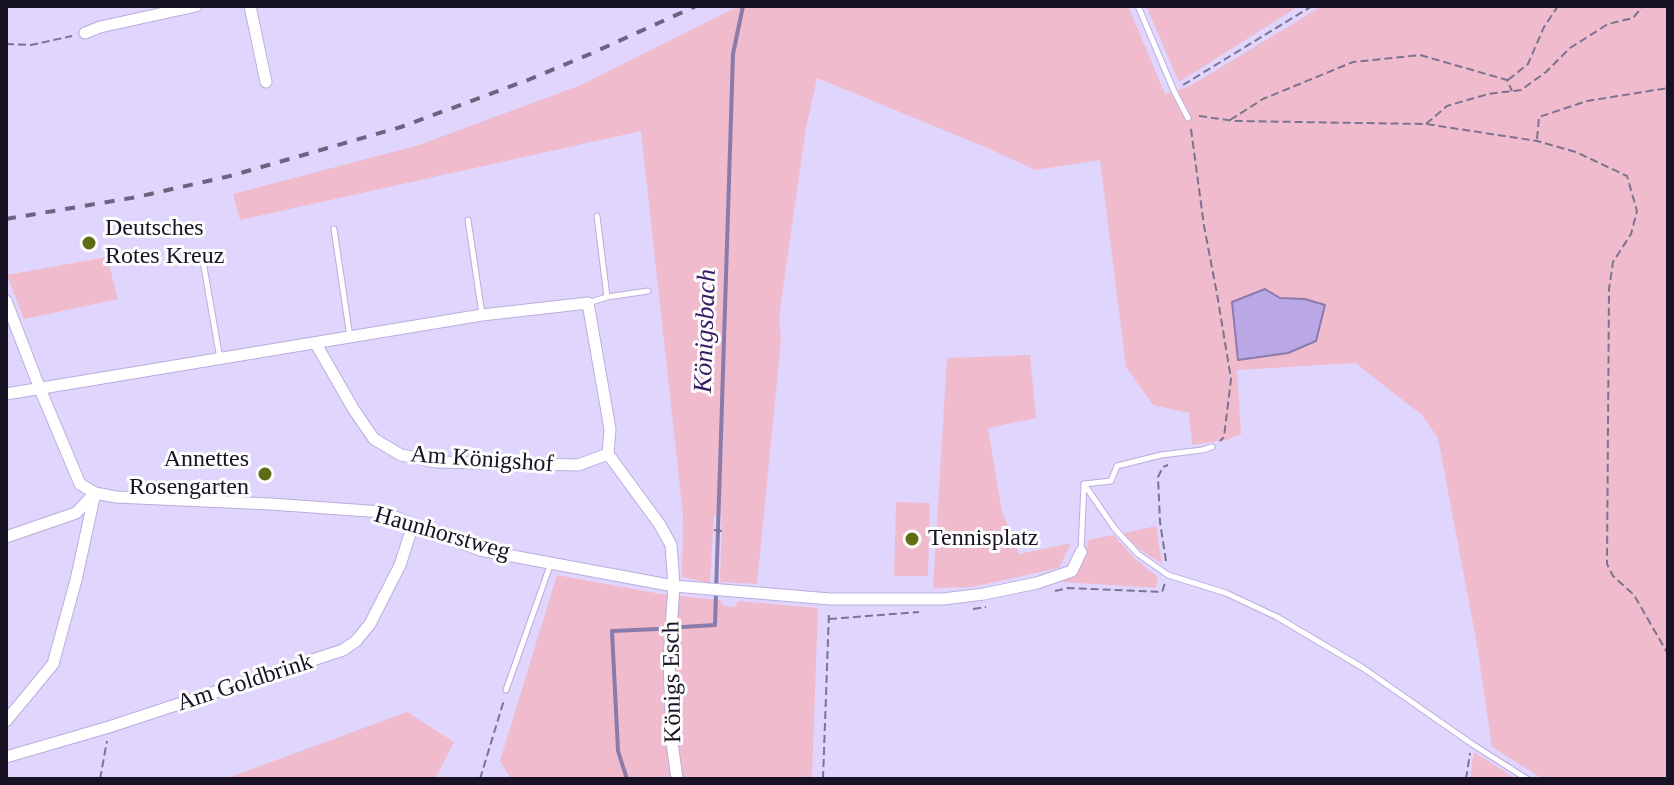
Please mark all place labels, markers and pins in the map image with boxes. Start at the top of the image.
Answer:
place label: Deutsches Rotes Kreuz [105,215,224,271]
marker: Deutsches Rotes Kreuz [80,234,98,252]
place label: Annettes Rosengarten [129,446,249,502]
marker: Annettes Rosengarten [256,465,274,483]
place label: Tennisplatz [928,525,1038,553]
marker: Tennisplatz [903,530,921,548]

